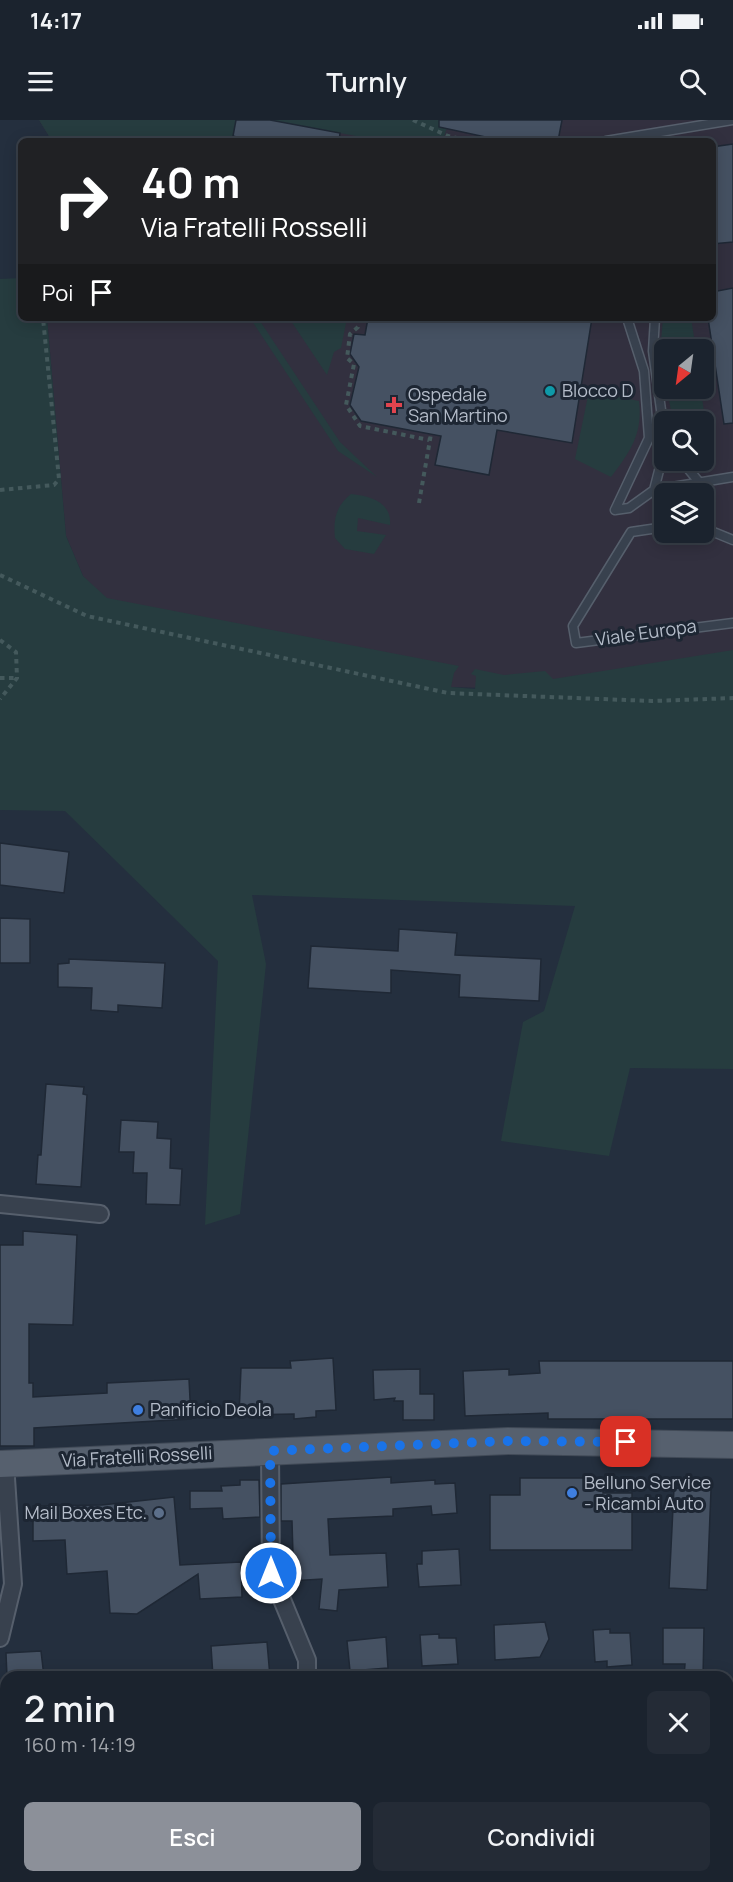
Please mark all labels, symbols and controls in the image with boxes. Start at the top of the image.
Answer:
text: 14:17 [30,6,82,36]
text: Turnly [326,63,407,100]
icon: menu [24,65,57,98]
icon: search [676,65,709,98]
text: 40 m [141,153,240,211]
icon: right [42,162,120,240]
text: Via Fratelli Rosselli [141,208,368,245]
icon: arrive [85,276,118,309]
text: Poi [42,278,73,308]
north arrow [654,339,714,399]
map controls [654,339,714,543]
place label: Blocco D [562,378,634,402]
place label: Ospedale San Martino [408,382,508,427]
marker: Blocco D [543,384,557,398]
marker: Ospedale San Martino [385,396,403,414]
button: search [654,411,714,471]
button: layers [654,483,714,543]
street label: Viale Europa [594,613,698,651]
place label: Panificio Deola [150,1397,272,1421]
marker: Panificio Deola [131,1403,145,1417]
pin [600,1416,651,1467]
icon: arrive [609,1425,642,1458]
street label: Via Fratelli Rosselli [61,1440,213,1472]
place label: Belluno Service - Ricambi Auto [584,1470,711,1515]
marker: Belluno Service - Ricambi Auto [565,1486,579,1500]
place label: Mail Boxes Etc. [24,1500,147,1524]
marker: Mail Boxes Etc. [152,1506,166,1520]
position arrow [239,1541,303,1605]
text: 2 min [24,1684,116,1733]
button: close [647,1691,710,1754]
text: 160 m · 14:19 [24,1731,136,1758]
button: Esci [24,1802,361,1871]
button: Condividi [373,1802,710,1871]

